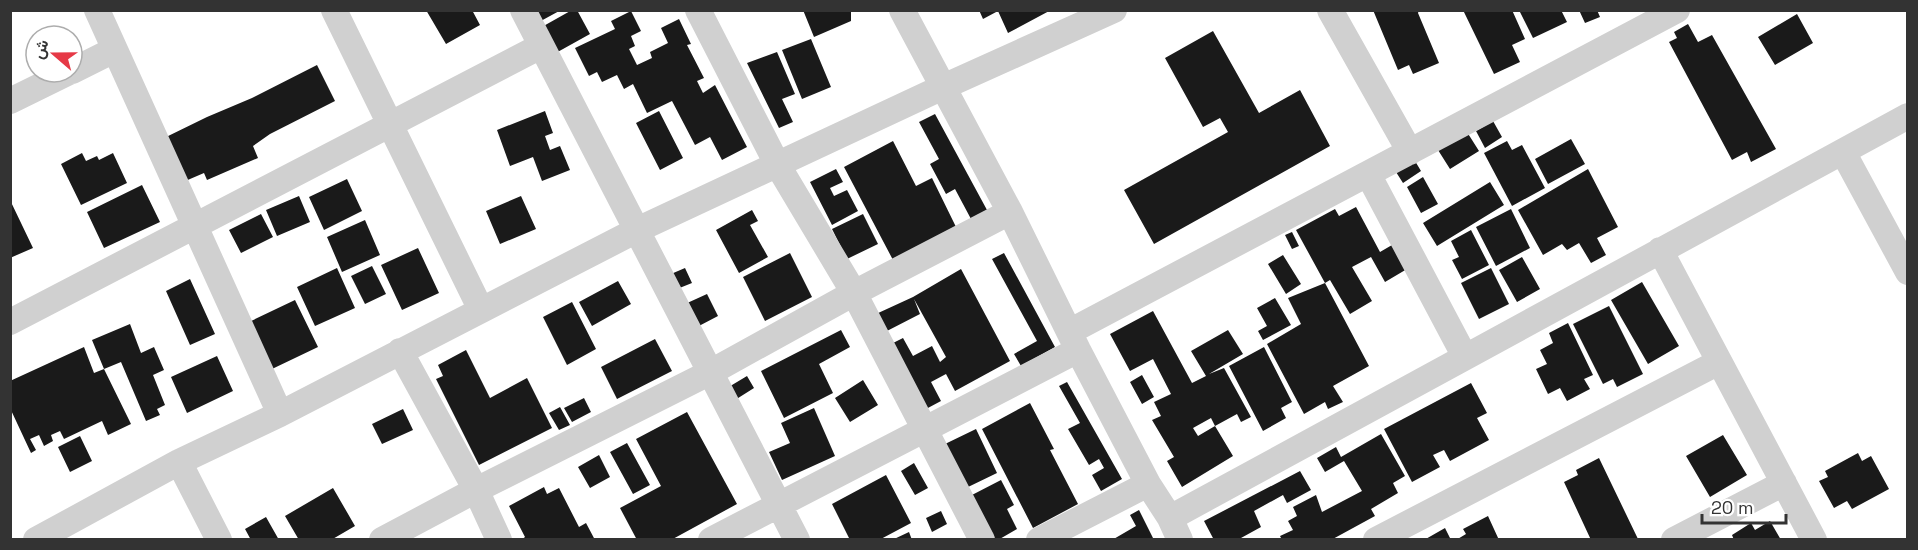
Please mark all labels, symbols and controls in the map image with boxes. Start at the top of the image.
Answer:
north arrow [24,24,84,84]
text: ش [27,36,54,62]
scale bar [1702,487,1786,525]
text: 20 m [1711,496,1754,519]

